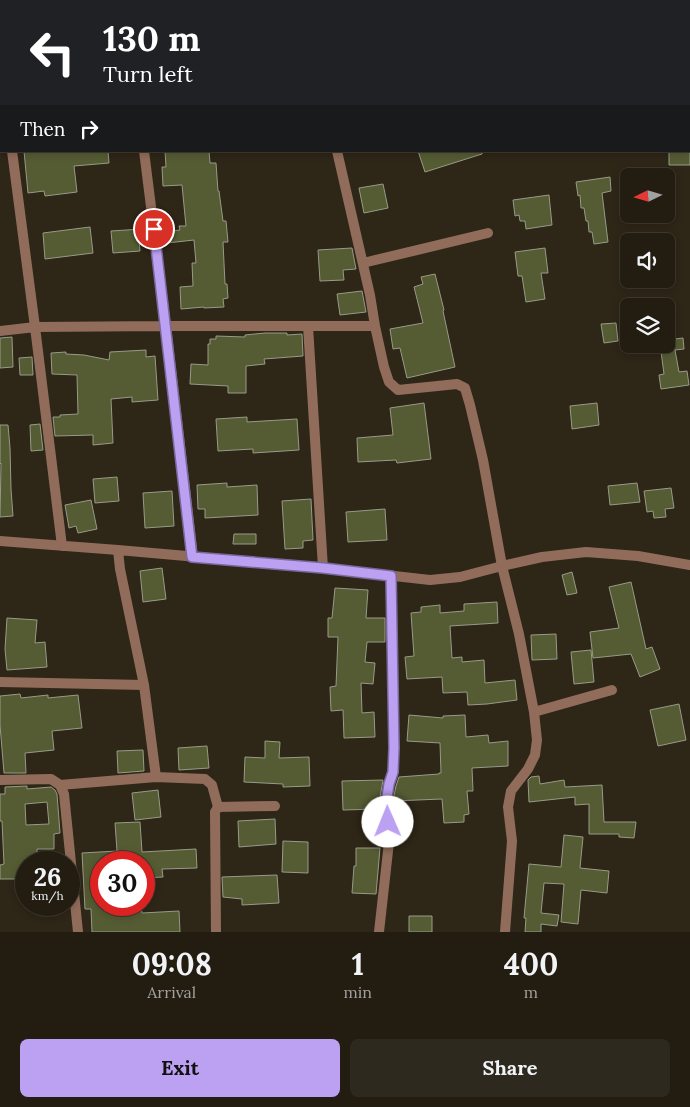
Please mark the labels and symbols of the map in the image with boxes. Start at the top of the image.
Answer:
north arrow [620,168,675,222]
pin [133,208,175,250]
position arrow [361,795,413,847]
speed limit sign: 30 [90,851,155,916]

